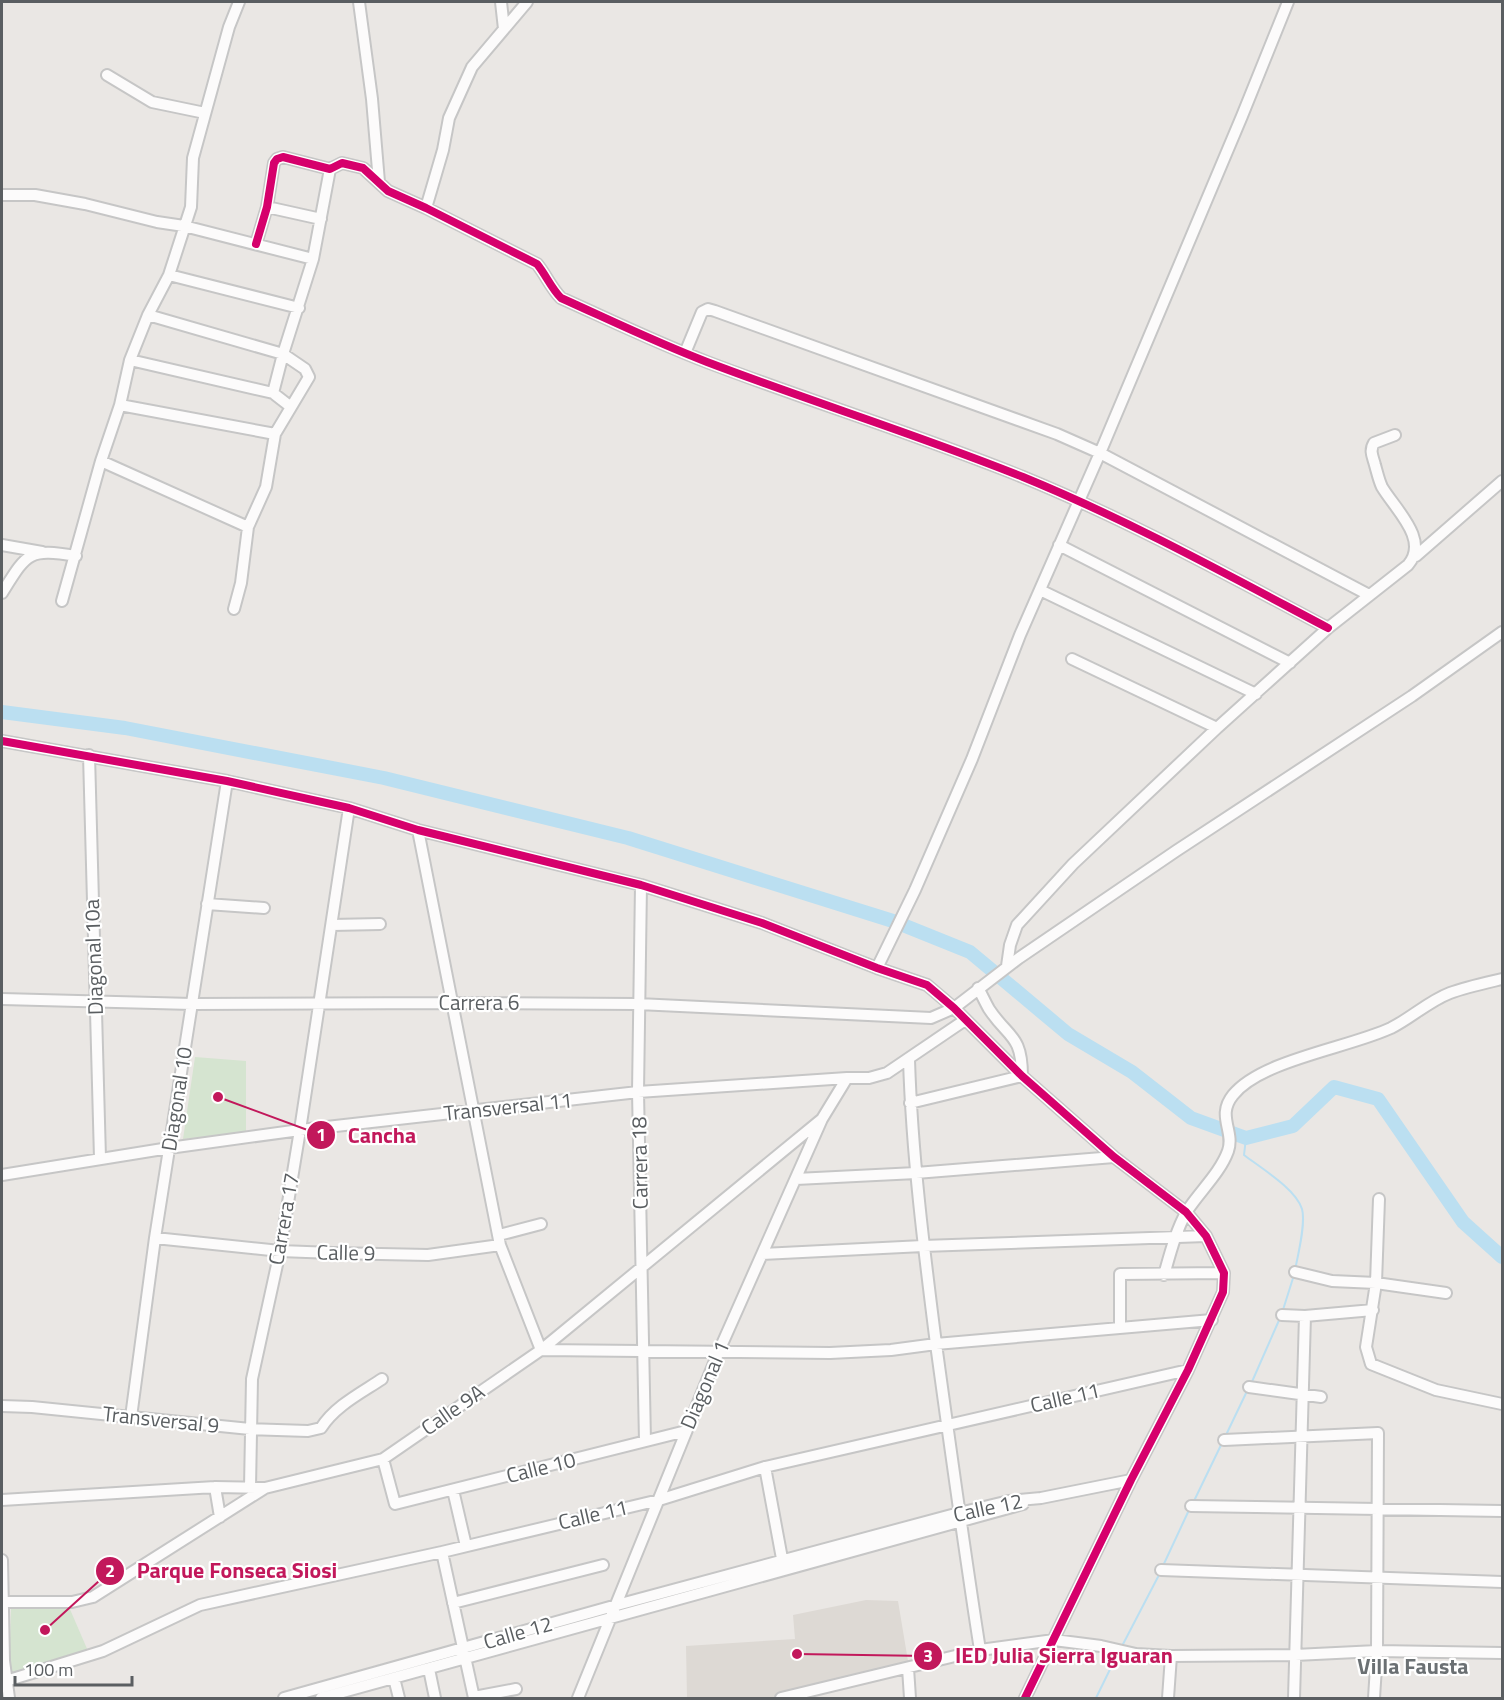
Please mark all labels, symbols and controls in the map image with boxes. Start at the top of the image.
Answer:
street label: Diagonal 10a [75,898,111,1015]
street label: Carrera 6 [438,986,520,1018]
street label: Diagonal 10 [152,1044,200,1153]
street label: Transversal 11 [442,1083,574,1129]
callout: Cancha [306,1115,428,1155]
street label: Carrera 18 [622,1116,656,1210]
text: Cancha [348,1118,416,1152]
text: 1 [316,1121,326,1148]
street label: Carrera 17 [259,1170,307,1267]
street label: Calle 9 [316,1235,376,1269]
street label: Diagonal 1 [671,1335,737,1434]
street label: Calle 11 [1027,1374,1103,1421]
street label: Calle 9A [414,1375,491,1443]
street label: Transversal 9 [101,1397,221,1441]
street label: Calle 10 [503,1443,579,1491]
street label: Calle 12 [950,1484,1026,1530]
street label: Calle 11 [555,1491,631,1538]
callout: Parque Fonseca Siosi [95,1551,349,1591]
text: Parque Fonseca Siosi [137,1553,337,1587]
text: 2 [105,1557,115,1584]
street label: Calle 12 [479,1607,556,1657]
callout: IED Julia Sierra Iguaran [913,1636,1185,1676]
text: IED Julia Sierra Iguaran [955,1638,1173,1672]
text: 3 [923,1642,933,1669]
scale bar [15,1649,132,1687]
district label: Villa Fausta [1357,1649,1469,1683]
text: 100 m [24,1656,73,1683]

